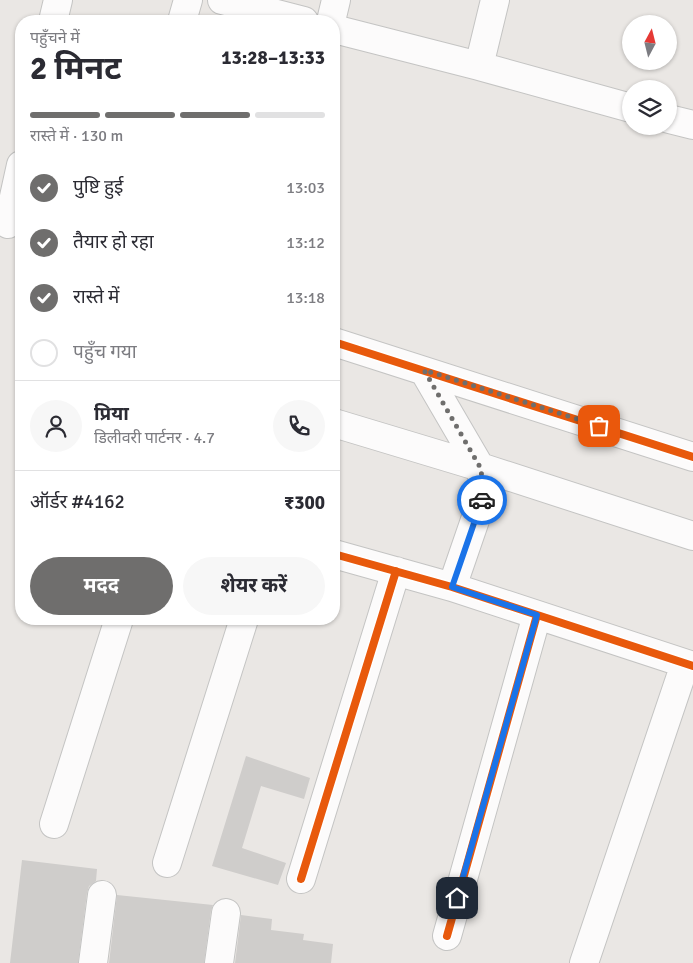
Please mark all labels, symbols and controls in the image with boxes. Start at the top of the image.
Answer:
north arrow [622,15,678,70]
map controls [622,15,677,135]
text: पहुँचने में [30,28,80,48]
text: 13:28–13:33 [221,46,325,70]
text: 2 मिनट [30,49,122,88]
button: layers [622,80,677,135]
text: रास्ते में · 130 m [30,126,123,146]
icon: check [30,174,58,202]
text: पुष्टि हुई [73,175,123,199]
text: 13:03 [286,178,325,198]
icon: check [30,229,58,257]
text: तैयार हो रहा [73,230,154,254]
text: 13:12 [286,233,325,253]
icon: check [30,284,58,312]
text: रास्ते में [73,285,119,309]
text: 13:18 [286,288,325,308]
text: पहुँच गया [73,340,137,364]
button: person [30,400,82,452]
button: phone [273,400,325,452]
text: प्रिया [94,402,129,426]
pin [578,405,620,447]
icon: bag [585,412,613,440]
text: डिलीवरी पार्टनर · 4.7 [94,428,215,448]
courier [457,475,507,525]
icon: car [468,486,496,514]
text: ऑर्डर #4162 [30,490,125,514]
text: ₹300 [284,491,325,515]
button: मदद [30,557,173,615]
button: शेयर करें [183,557,325,615]
pin [436,877,478,919]
icon: home [443,884,471,912]

